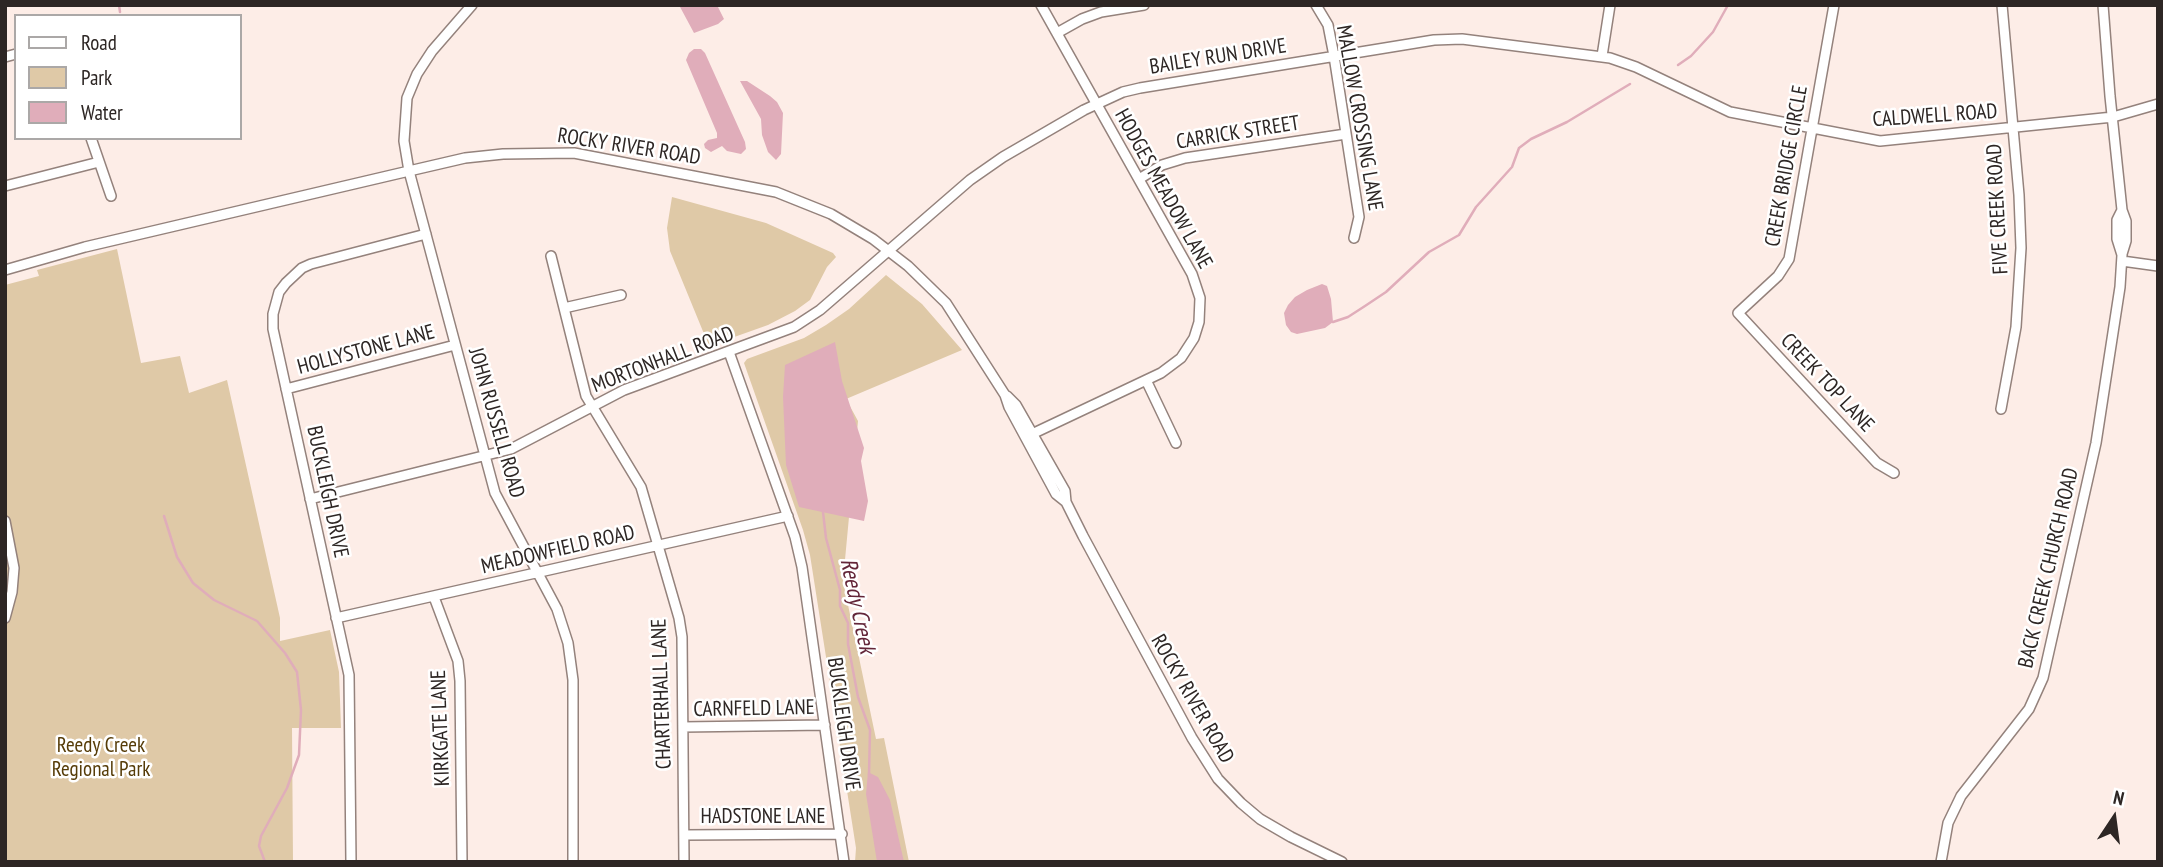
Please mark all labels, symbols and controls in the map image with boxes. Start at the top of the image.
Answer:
legend [14,14,242,140]
street label: MALLOW CROSSING LANE [1330,23,1388,213]
text: Road [81,29,117,56]
street label: BAILEY RUN DRIVE [1148,34,1288,80]
text: Park [81,64,112,91]
street label: CREEK BRIDGE CIRCLE [1760,83,1814,249]
text: Water [81,99,123,126]
street label: CALDWELL ROAD [1872,99,1998,133]
street label: HODGES MEADOW LANE [1109,105,1217,273]
street label: CARRICK STREET [1175,111,1301,155]
street label: ROCKY RIVER ROAD [556,123,702,171]
street label: FIVE CREEK ROAD [1982,143,2014,275]
street label: HOLLYSTONE LANE [295,320,437,380]
street label: MORTONHALL ROAD [588,321,738,399]
street label: CREEK TOP LANE [1775,328,1879,438]
street label: JOHN RUSSELL ROAD [463,345,529,501]
street label: BUCKLEIGH DRIVE [301,424,353,560]
street label: BACK CREEK CHURCH ROAD [2014,466,2084,670]
street label: MEADOWFIELD ROAD [479,520,637,580]
water label: Reedy Creek [833,556,881,656]
street label: CHARTERHALL LANE [647,618,677,770]
street label: ROCKY RIVER ROAD [1145,630,1239,768]
street label: BUCKLEIGH DRIVE [821,656,865,792]
street label: KIRKGATE LANE [426,669,456,787]
street label: CARNFELD LANE [693,695,815,723]
park label: Reedy Creek Regional Park [52,733,150,783]
north arrow [2079,783,2149,853]
text: N [2111,785,2126,810]
street label: HADSTONE LANE [700,804,826,830]

